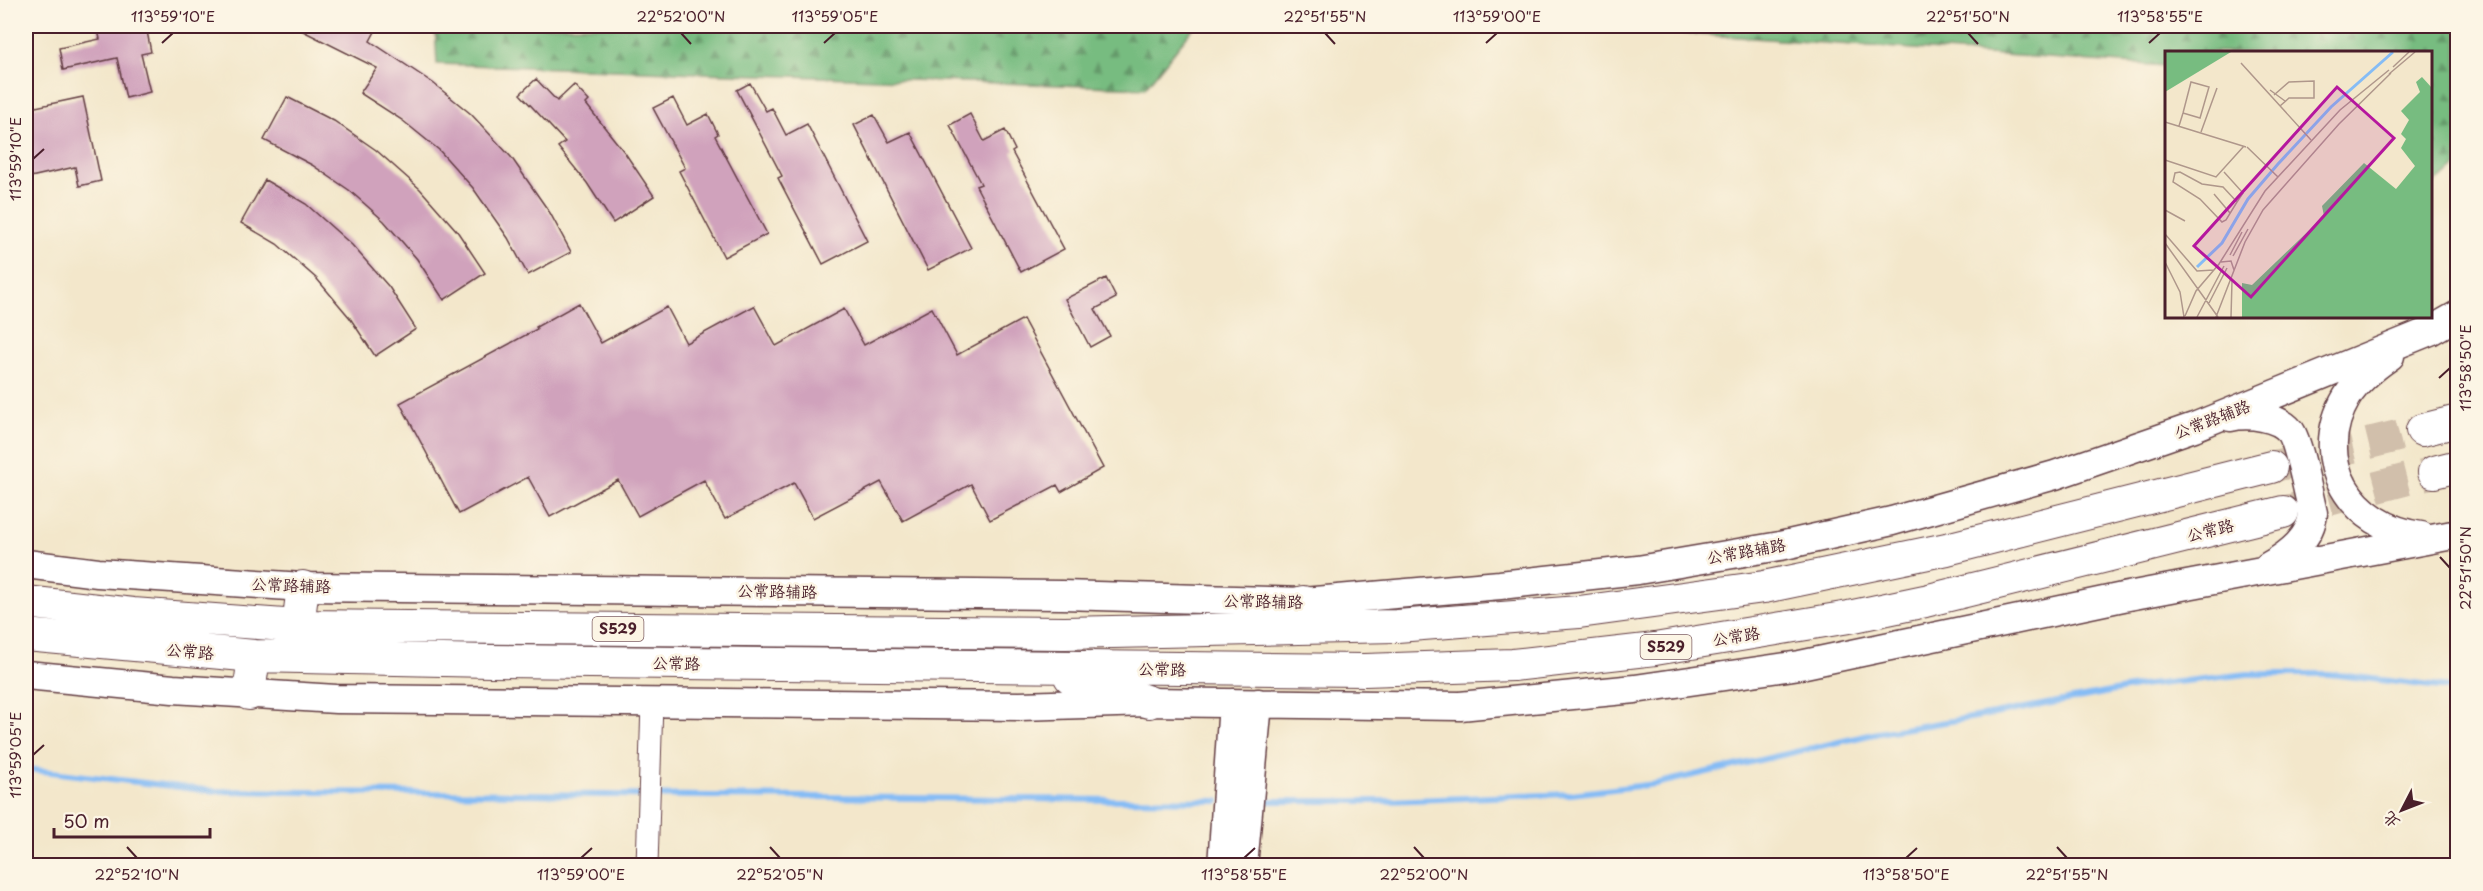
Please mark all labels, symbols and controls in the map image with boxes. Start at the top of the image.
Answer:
text: 113°59'10"E [131,4,215,27]
text: 22°52'00"N [637,4,725,27]
text: 113°59'05"E [792,4,879,27]
text: 22°51'55"N [1284,4,1366,27]
text: 113°59'00"E [1453,4,1541,27]
text: 22°51'50"N [1926,4,2010,27]
text: 113°58'55"E [2117,4,2203,27]
inset map [2165,51,2432,318]
text: 113°59'10"E [3,117,26,201]
text: 113°58'50"E [2453,324,2476,412]
street label: 公常路辅路 [2170,393,2253,444]
street label: 公常路 [2184,512,2236,546]
text: 22°51'50"N [2453,526,2476,610]
street label: 公常路辅路 [1704,531,1787,569]
street label: 公常路辅路 [251,571,331,597]
street label: 公常路辅路 [737,577,817,603]
street label: 公常路辅路 [1223,587,1303,613]
road number: S529 [592,617,644,641]
street label: 公常路 [1710,619,1761,651]
road number: S529 [1640,635,1692,659]
street label: 公常路 [165,636,215,664]
street label: 公常路 [652,650,700,674]
street label: 公常路 [1138,656,1186,680]
text: 113°59'05"E [3,712,26,799]
north arrow [2372,780,2432,840]
scale bar [54,801,210,839]
text: 50 m [63,807,110,834]
text: 北 [2376,807,2404,835]
text: 22°52'10"N [95,862,179,885]
text: 113°59'00"E [537,862,625,885]
text: 22°52'05"N [736,862,824,885]
text: 113°58'55"E [1201,862,1287,885]
text: 22°52'00"N [1380,862,1468,885]
text: 113°58'50"E [1862,862,1950,885]
text: 22°51'55"N [2026,862,2108,885]

